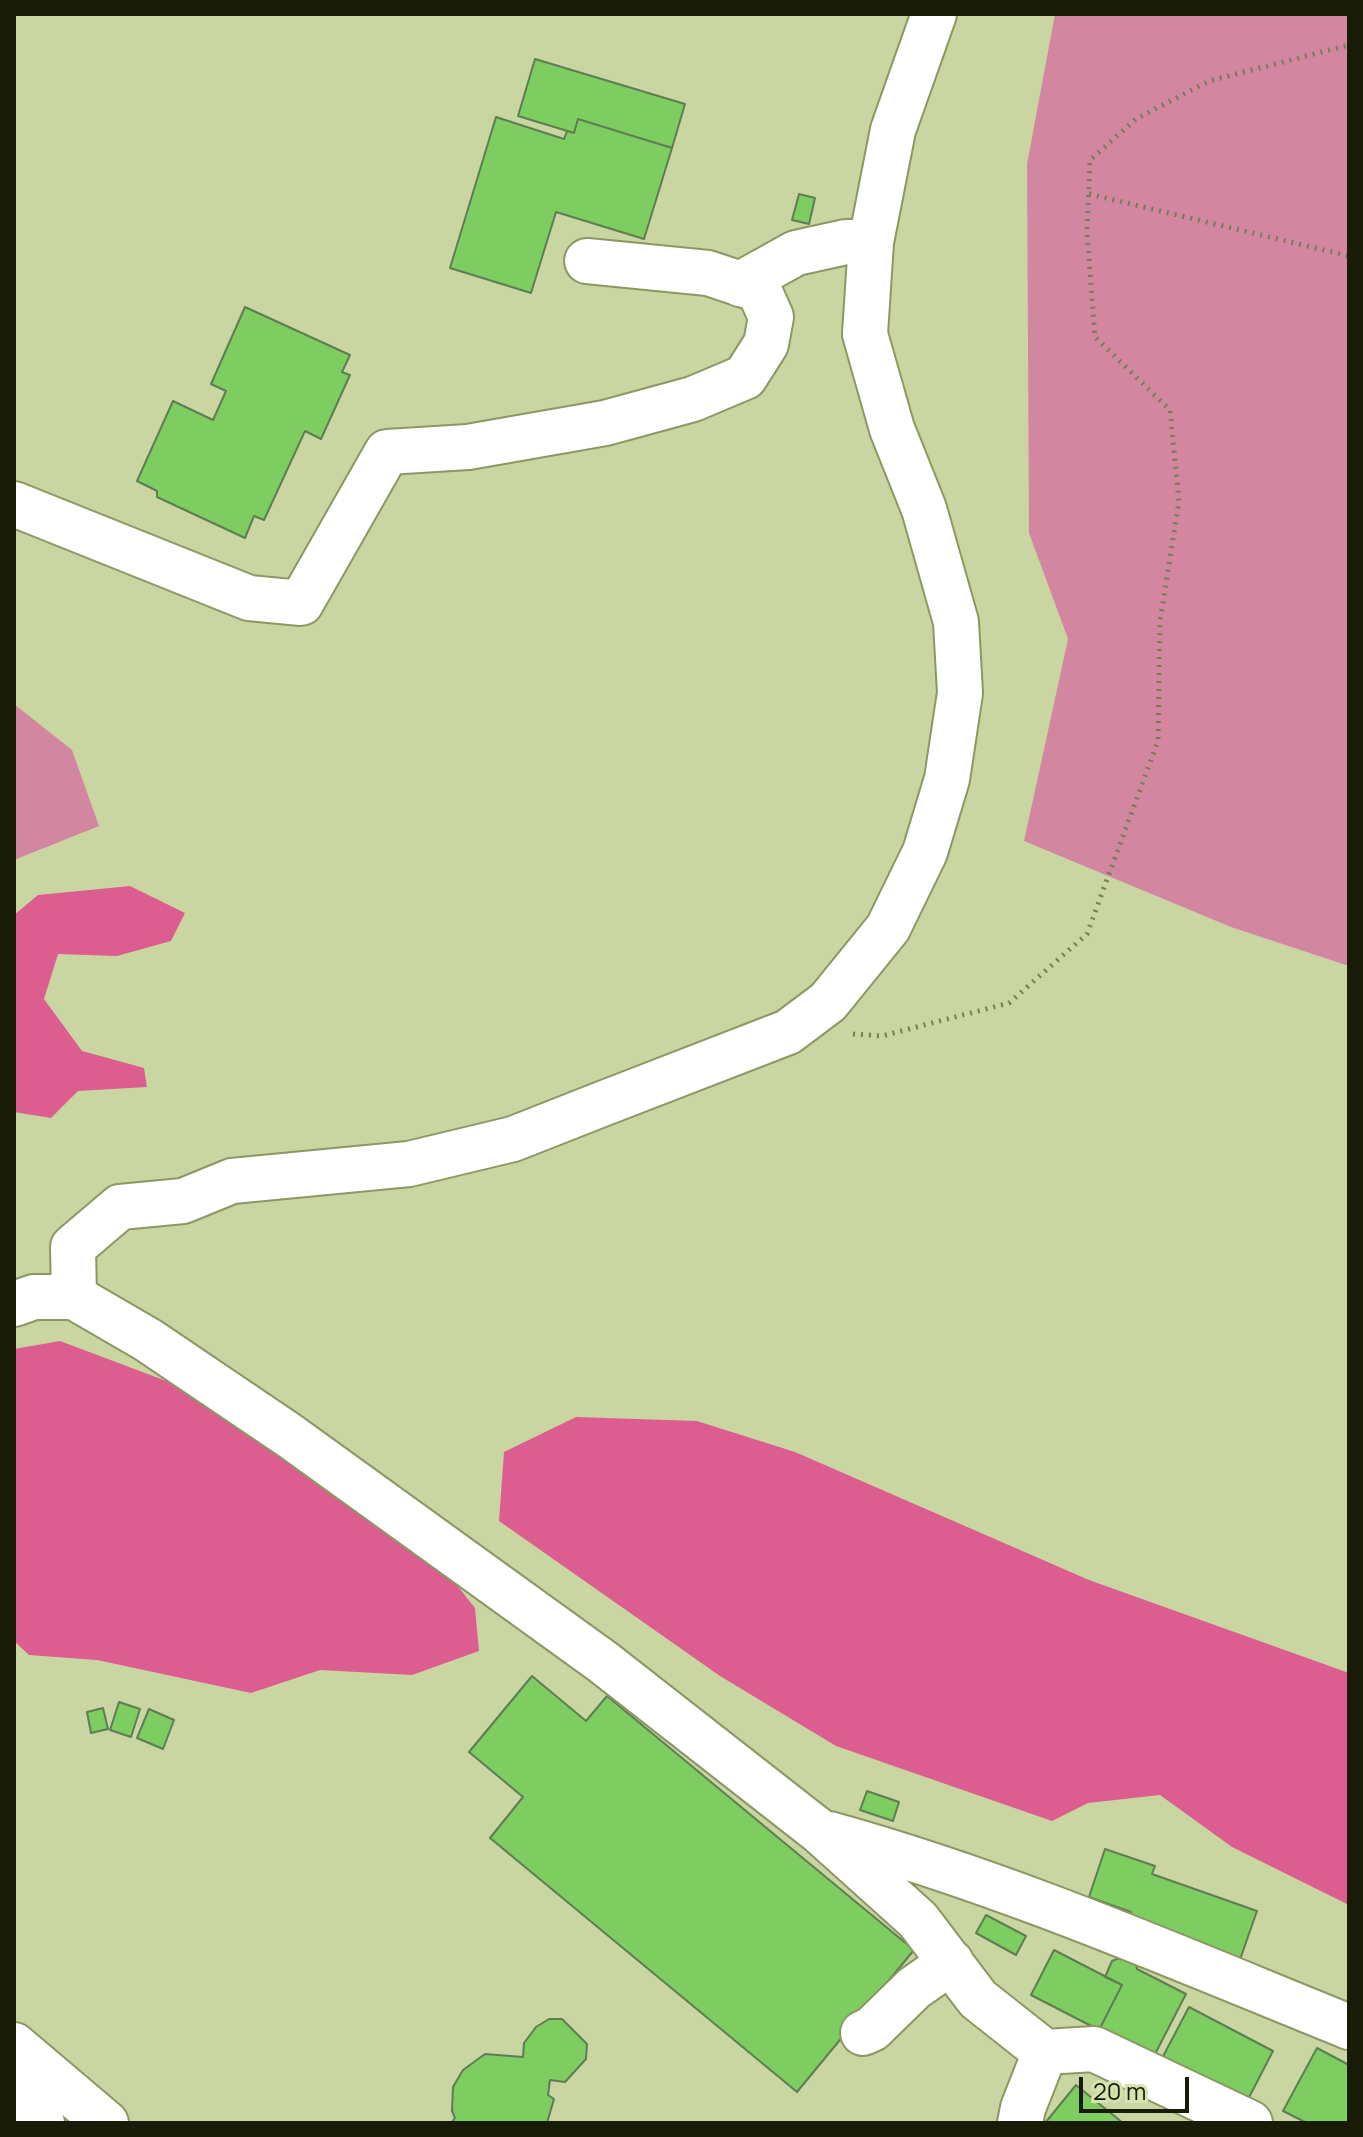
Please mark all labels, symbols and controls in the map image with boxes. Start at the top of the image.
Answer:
scale bar [1083,2061,1193,2111]
text: 20 m [1093,2074,1146,2107]

